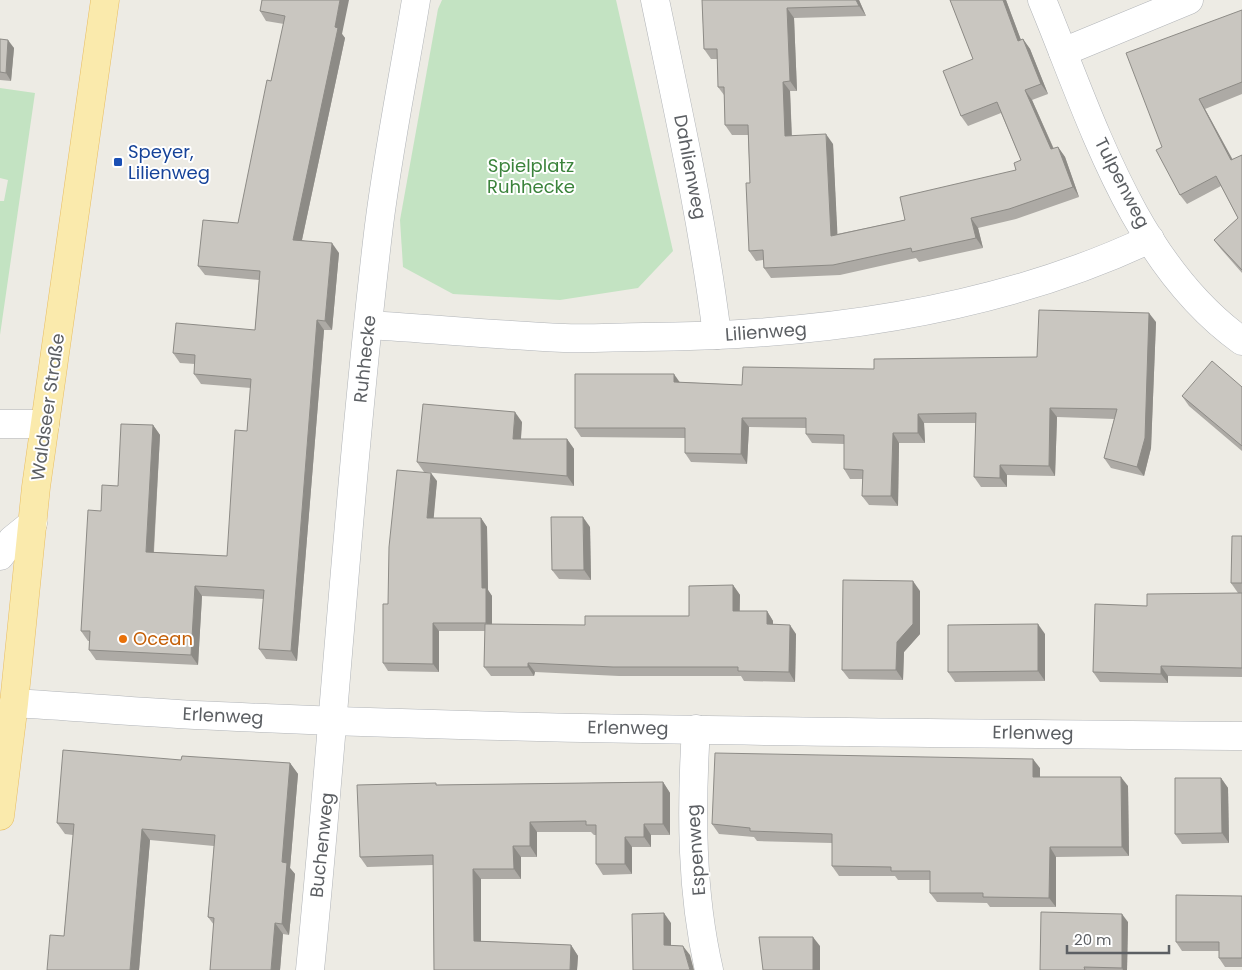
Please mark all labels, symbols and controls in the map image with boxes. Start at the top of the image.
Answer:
street label: Dahlienweg [668,112,713,221]
street label: Tulpenweg [1089,133,1156,232]
place label: Speyer, Lilienweg [128,139,210,185]
park label: Spielplatz Ruhhecke [487,153,575,199]
marker: Speyer, Lilienweg [112,156,124,168]
street label: Ruhhecke [347,314,382,404]
street label: Lilienweg [724,316,808,347]
street label: Waldseer Straße [25,331,70,482]
place label: Ocean [133,626,193,651]
marker: Ocean [117,633,129,645]
street label: Erlenweg [182,701,264,730]
street label: Erlenweg [587,714,669,741]
street label: Erlenweg [992,719,1074,746]
street label: Buchenweg [304,791,339,899]
street label: Espenweg [680,803,711,897]
scale bar [1067,922,1170,954]
text: 20 m [1074,929,1112,950]

